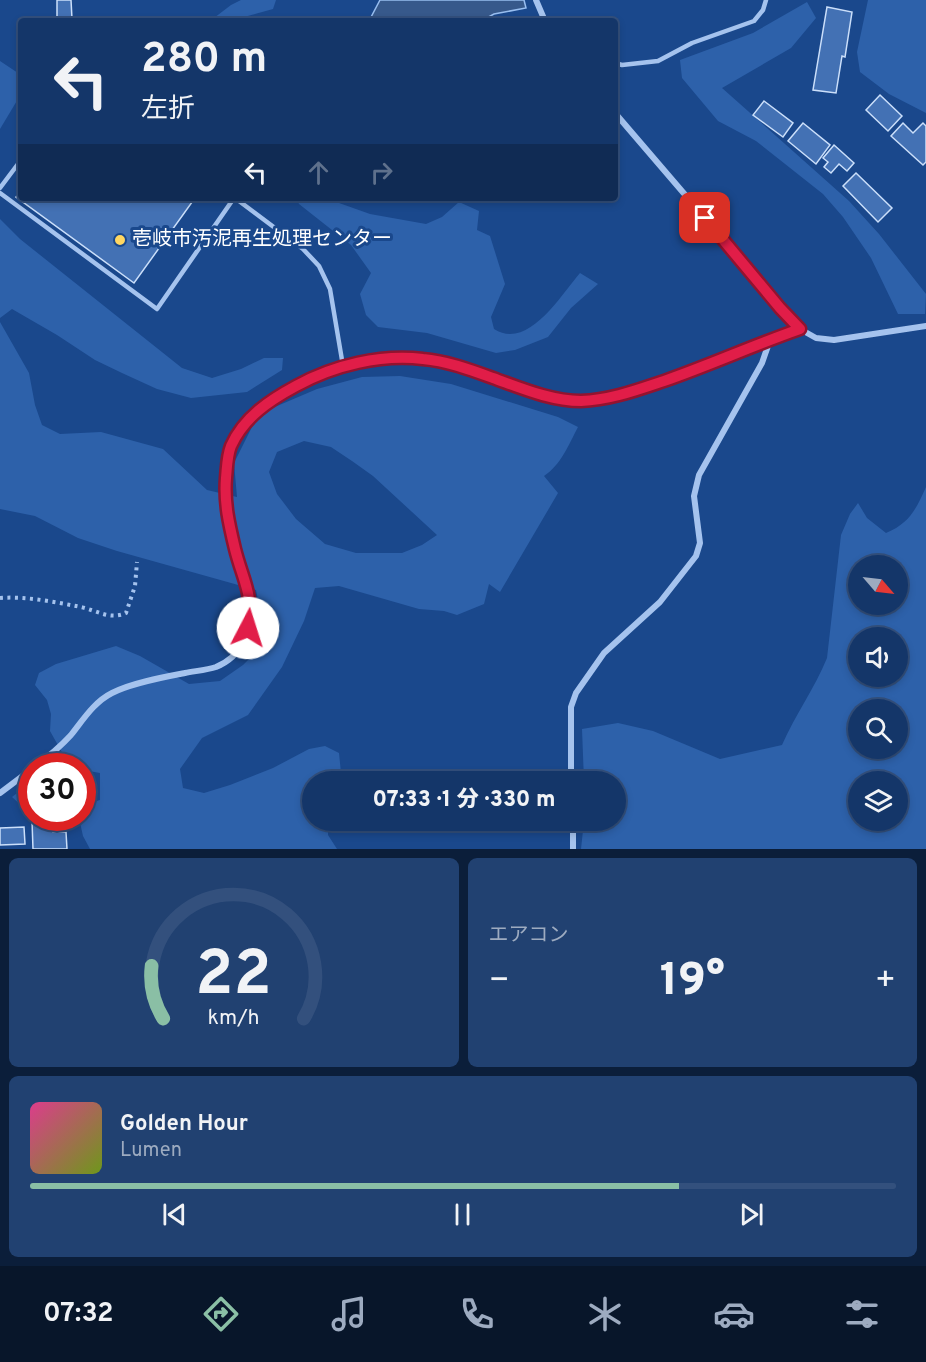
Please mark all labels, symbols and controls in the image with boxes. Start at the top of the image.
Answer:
text: 280 m [141,34,267,87]
icon: left [42,42,120,120]
text: 左折 [141,93,195,127]
icon: left [239,156,272,189]
icon: ahead [302,156,335,189]
icon: right [365,156,398,189]
pin [679,192,730,243]
icon: arrive [688,201,721,234]
place label: 壱岐市汚泥再生処理センター [132,227,392,253]
marker: 壱岐市汚泥再生処理センター [113,233,127,247]
north arrow [848,555,908,615]
map controls [848,555,908,831]
position arrow [216,596,280,660]
button: sound [848,627,908,687]
button: search [848,699,908,759]
speed limit sign: 30 [18,753,96,831]
button: layers [848,771,908,831]
text: 07:33 · 1 分 · 330 m [372,787,556,814]
text: エアコン [489,923,569,949]
text: 22 [196,938,272,1017]
text: 19° [660,954,725,1011]
text: − [489,961,510,1003]
text: + [875,961,896,1003]
text: km/h [208,1006,260,1033]
text: Golden Hour [120,1111,248,1138]
text: Lumen [120,1138,182,1164]
icon: previous [158,1198,191,1231]
icon: pause [446,1198,479,1231]
icon: next [735,1198,768,1231]
icon: directions [200,1293,242,1335]
icon: music [328,1293,370,1335]
icon: phone [456,1293,498,1335]
icon: climate [584,1293,626,1335]
icon: car [713,1293,755,1335]
icon: filters [841,1293,883,1335]
text: 07:32 [43,1297,114,1331]

